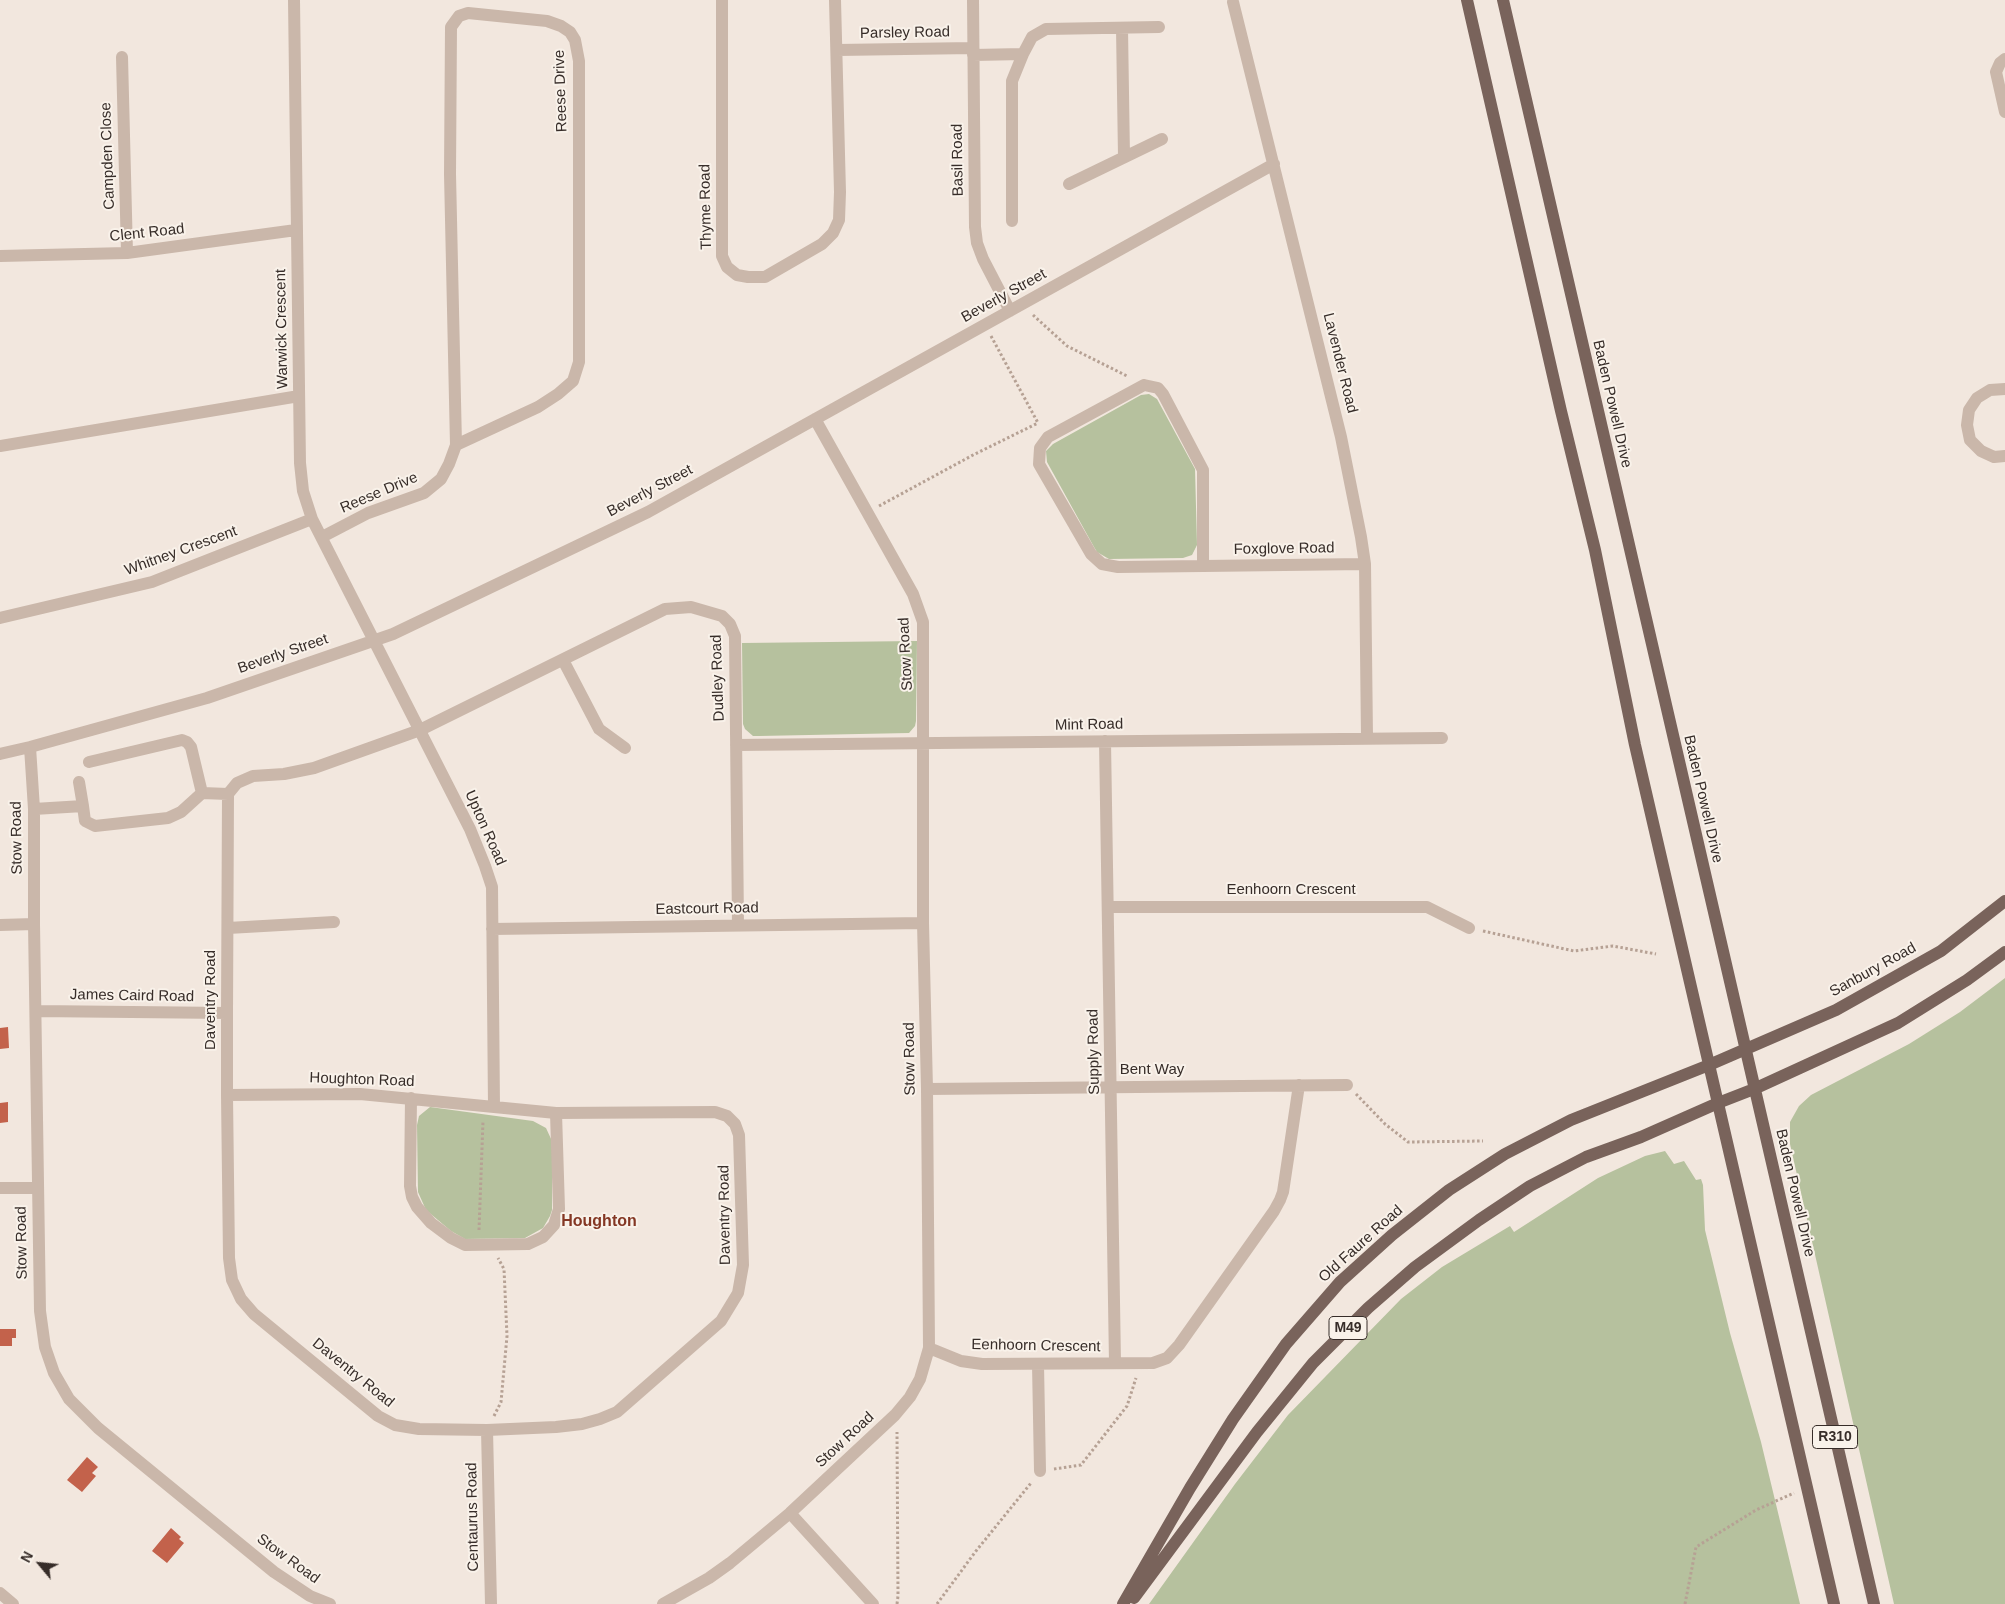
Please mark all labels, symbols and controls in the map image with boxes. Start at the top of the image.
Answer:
street label: Parsley Road [860,23,950,43]
street label: Reese Drive [551,49,571,133]
street label: Campden Close [97,102,119,210]
street label: Basil Road [948,124,968,196]
street label: Thyme Road [696,164,716,250]
street label: Clent Road [109,220,185,246]
street label: Beverly Street [958,265,1050,327]
street label: Warwick Crescent [272,269,292,389]
street label: Lavender Road [1319,311,1361,415]
street label: Baden Powell Drive [1589,338,1635,470]
street label: Beverly Street [604,461,696,521]
street label: Reese Drive [337,469,421,517]
street label: Whitney Crescent [122,522,240,580]
street label: Foxglove Road [1233,539,1335,559]
street label: Stow Road [895,617,917,691]
street label: Beverly Street [236,630,330,678]
street label: Dudley Road [707,634,729,722]
street label: Mint Road [1055,715,1123,735]
street label: Baden Powell Drive [1680,733,1726,865]
street label: Upton Road [460,788,510,868]
street label: Stow Road [7,801,27,875]
street label: Eenhoorn Crescent [1226,881,1356,899]
street label: Eastcourt Road [655,899,759,919]
street label: Sanbury Road [1827,939,1919,1001]
street label: Daventry Road [202,950,220,1050]
street label: James Caird Road [70,986,194,1006]
street label: Supply Road [1084,1009,1104,1095]
street label: Stow Road [900,1022,920,1096]
street label: Bent Way [1120,1061,1184,1079]
street label: Houghton Road [309,1069,415,1091]
street label: Baden Powell Drive [1772,1127,1818,1259]
street label: Daventry Road [715,1165,735,1265]
street label: Old Faure Road [1315,1202,1407,1286]
street label: Stow Road [12,1206,32,1280]
district label: Houghton [561,1212,637,1232]
road number: M49 [1329,1316,1367,1340]
street label: Daventry Road [308,1335,398,1411]
street label: Eenhoorn Crescent [971,1336,1101,1356]
street label: Stow Road [812,1408,878,1472]
road number: R310 [1812,1425,1858,1448]
street label: Centaurus Road [463,1462,483,1572]
street label: Stow Road [253,1530,323,1588]
north arrow [15,1539,65,1589]
text: N [17,1549,36,1565]

